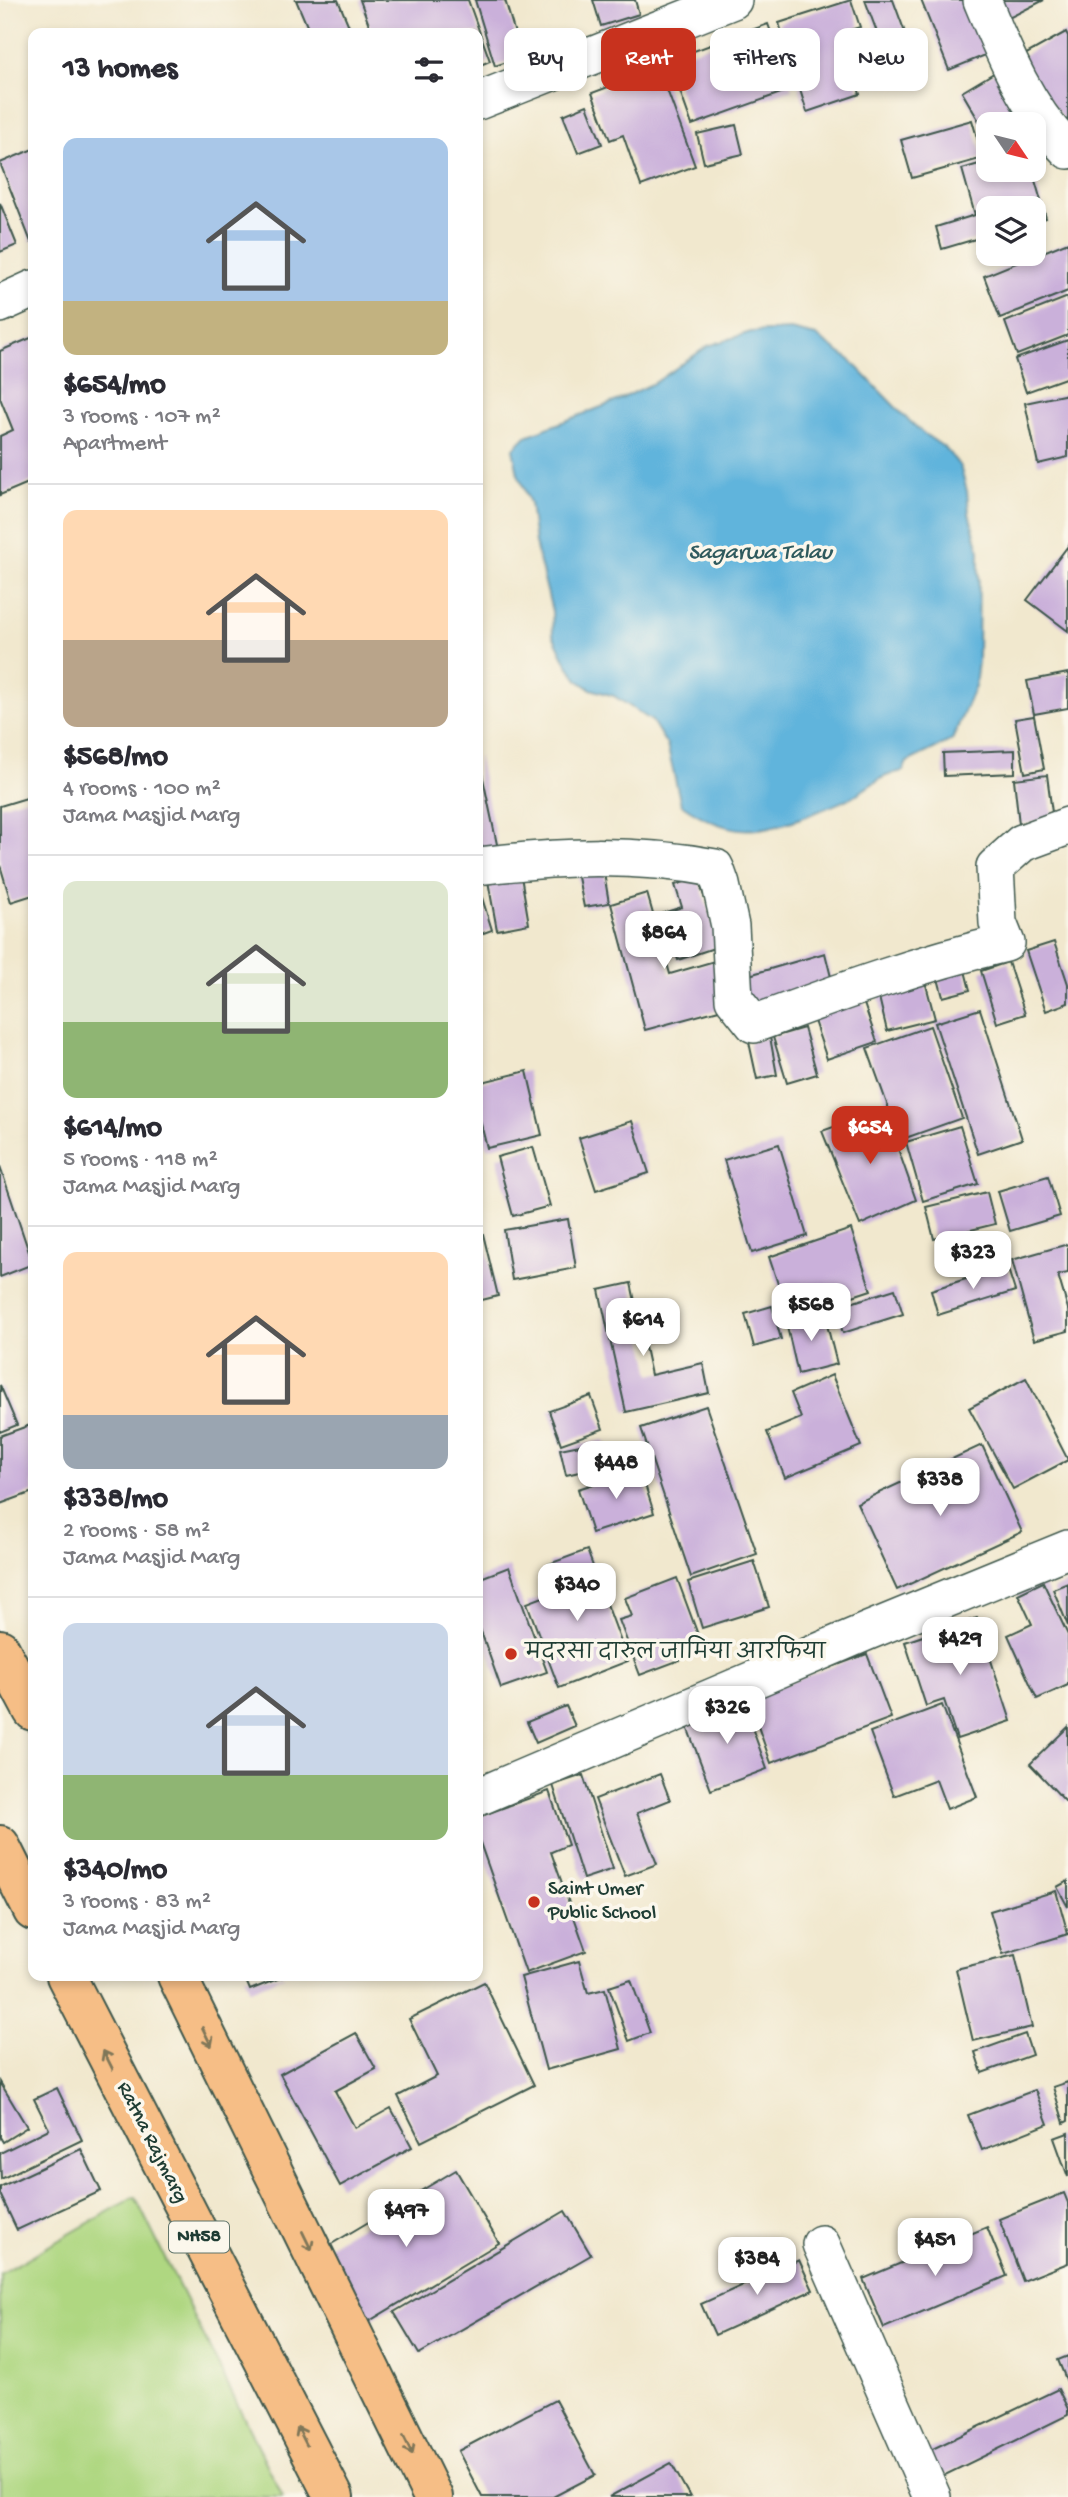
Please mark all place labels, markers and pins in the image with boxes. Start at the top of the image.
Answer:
pin: $864 [623,912,705,971]
pin: $654 [829,1106,911,1166]
pin: $323 [932,1232,1014,1291]
pin: $568 [770,1284,852,1343]
pin: $614 [602,1298,684,1358]
pin: $448 [575,1442,657,1501]
pin: $338 [899,1458,981,1518]
pin: $340 [536,1564,618,1623]
pin: $429 [919,1618,1001,1677]
place label: मदरसा दारुल जामिया आरफिया [524,1635,827,1667]
marker: मदरसा दारुल जामिया आरफिया [503,1646,519,1662]
pin: $326 [686,1686,768,1746]
place label: Saint Umer Public School [547,1878,656,1927]
marker: Saint Umer Public School [526,1894,542,1910]
pin: $497 [365,2190,447,2249]
pin: $451 [894,2218,976,2278]
pin: $384 [716,2238,798,2297]

